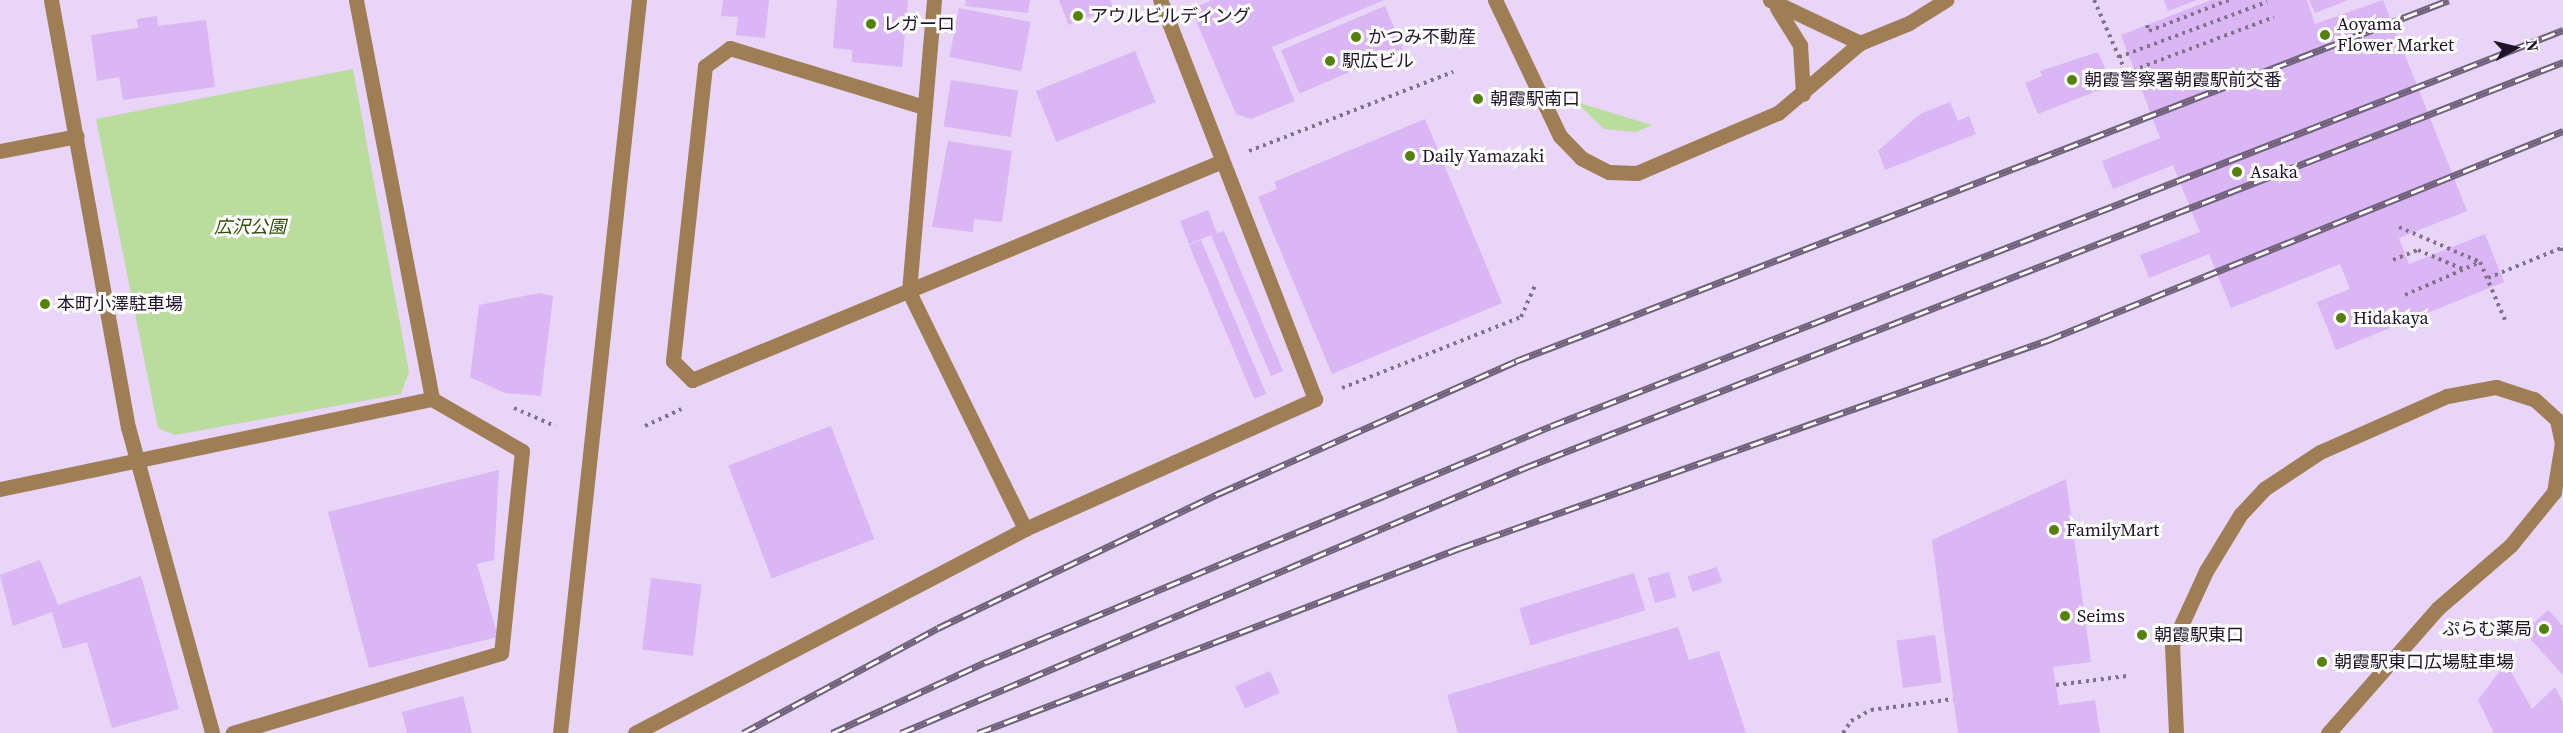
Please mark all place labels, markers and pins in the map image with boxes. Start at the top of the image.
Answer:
place label: アウルビルディング [1090,5,1252,27]
marker: アウルビルディング [1071,9,1085,23]
place label: レガーロ [883,13,955,35]
place label: Aoyama Flower Market [2337,14,2454,57]
marker: レガーロ [864,17,878,31]
place label: かつみ不動産 [1368,26,1476,48]
marker: Aoyama Flower Market [2318,28,2332,42]
marker: かつみ不動産 [1349,30,1363,44]
place label: 駅広ビル [1342,50,1414,72]
marker: 駅広ビル [1323,54,1337,68]
place label: 朝霞警察署朝霞駅前交番 [2084,69,2282,91]
marker: 朝霞警察署朝霞駅前交番 [2065,73,2079,87]
place label: 朝霞駅南口 [1490,88,1580,110]
marker: 朝霞駅南口 [1471,92,1485,106]
place label: Daily Yamazaki [1422,145,1545,167]
marker: Daily Yamazaki [1403,149,1417,163]
place label: Asaka [2250,161,2298,183]
marker: Asaka [2228,163,2246,181]
place label: 本町小澤駐車場 [57,293,183,315]
marker: 本町小澤駐車場 [38,297,52,311]
place label: Hidakaya [2353,307,2429,329]
marker: Hidakaya [2334,311,2348,325]
place label: FamilyMart [2066,519,2159,541]
marker: FamilyMart [2047,523,2061,537]
place label: Seims [2077,605,2125,627]
marker: Seims [2058,609,2072,623]
place label: ぷらむ薬局 [2442,618,2532,640]
marker: ぷらむ薬局 [2537,622,2551,636]
place label: 朝霞駅東口 [2154,624,2244,646]
marker: 朝霞駅東口 [2135,628,2149,642]
place label: 朝霞駅東口広場駐車場 [2334,651,2514,673]
marker: 朝霞駅東口広場駐車場 [2315,655,2329,669]

